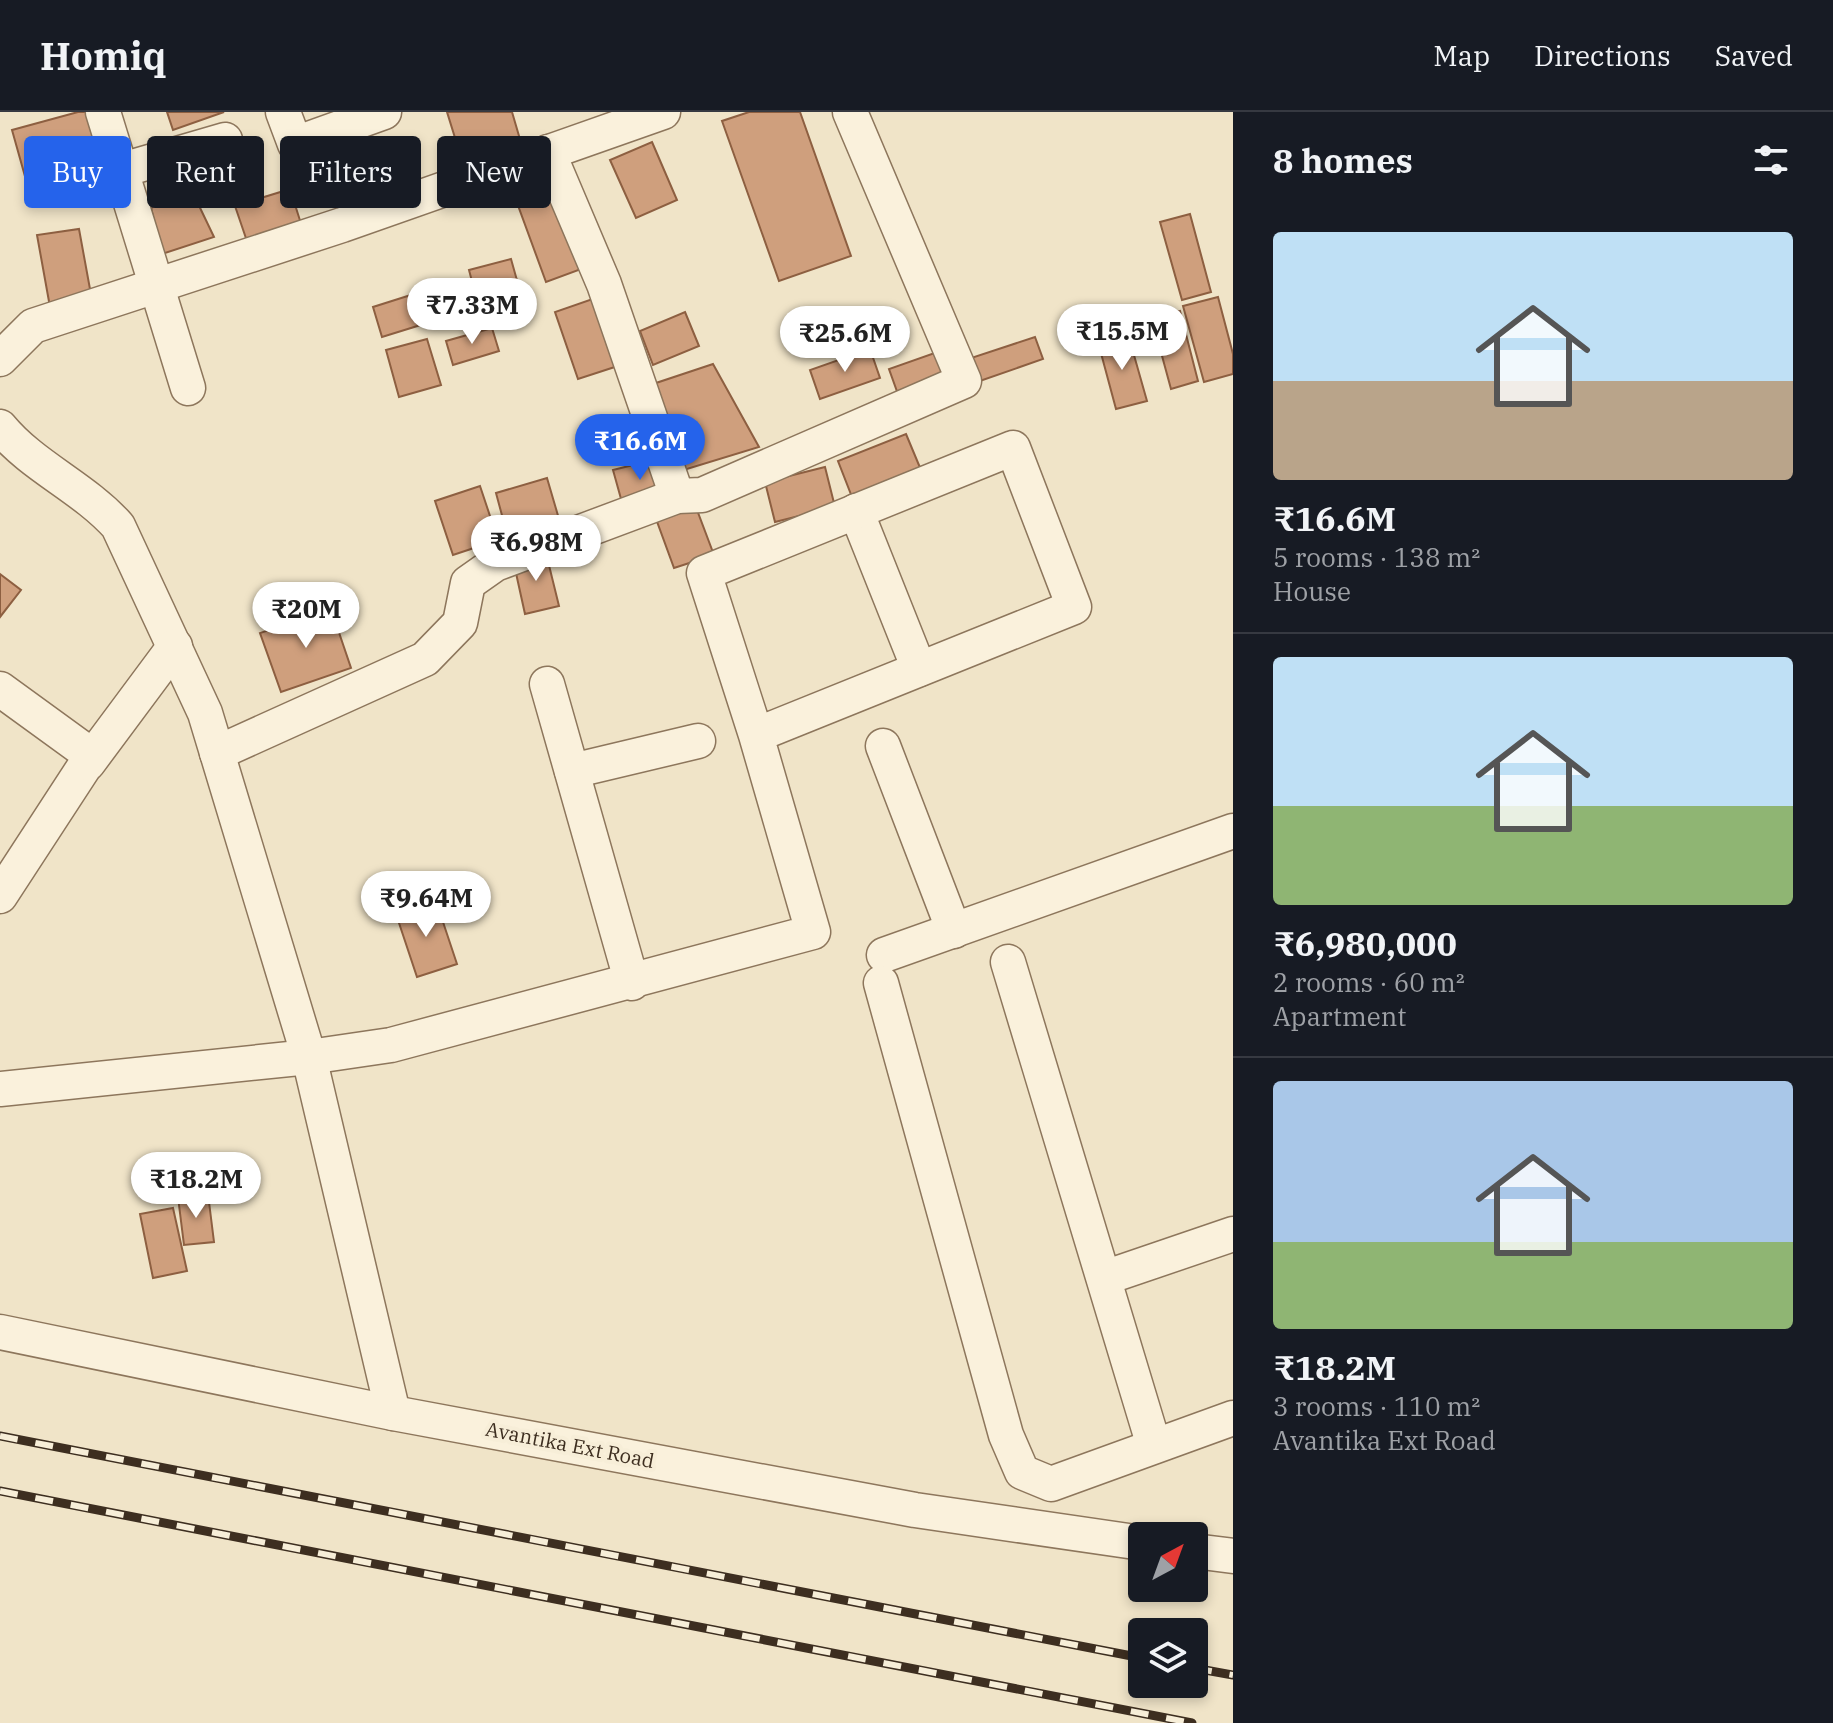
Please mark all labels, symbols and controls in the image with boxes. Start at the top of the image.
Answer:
text: Homiq [40,31,166,80]
text: Map [1433,37,1490,74]
text: Directions [1534,37,1671,74]
text: Saved [1715,37,1793,74]
chip: Buy [24,136,131,208]
chip: Rent [147,136,264,208]
chip: Filters [280,136,421,208]
chip: New [437,136,551,208]
text: 8 homes [1273,138,1413,182]
icon: filters [1749,138,1793,182]
pin: ₹7.33M [407,278,537,346]
icon: home [1461,284,1605,428]
text: ₹7.33M [425,287,519,321]
pin: ₹15.5M [1057,304,1187,372]
pin: ₹25.6M [780,306,910,374]
text: ₹15.5M [1075,313,1169,347]
text: ₹25.6M [798,315,892,349]
pin: ₹16.6M [575,414,705,482]
text: ₹16.6M [593,423,687,457]
text: ₹16.6M [1273,496,1396,540]
pin: ₹6.98M [471,515,601,583]
text: ₹6.98M [489,524,583,558]
text: 5 rooms · 138 m² [1273,540,1480,574]
text: House [1273,574,1351,608]
pin: ₹20M [259,582,353,650]
text: ₹20M [270,591,342,625]
icon: home [1461,709,1605,853]
pin: ₹9.64M [361,871,491,939]
text: ₹9.64M [379,880,473,914]
text: ₹6,980,000 [1273,921,1457,965]
text: 2 rooms · 60 m² [1273,965,1465,999]
text: Apartment [1273,999,1406,1033]
icon: home [1461,1133,1605,1277]
pin: ₹18.2M [131,1152,261,1220]
text: ₹18.2M [149,1161,243,1195]
text: ₹18.2M [1273,1345,1396,1389]
text: 3 rooms · 110 m² [1273,1389,1480,1423]
street label: Avantika Ext Road [483,1415,657,1474]
text: Avantika Ext Road [1273,1423,1496,1457]
north arrow [1128,1522,1208,1602]
map controls [1128,1522,1208,1698]
button: layers [1128,1618,1208,1698]

